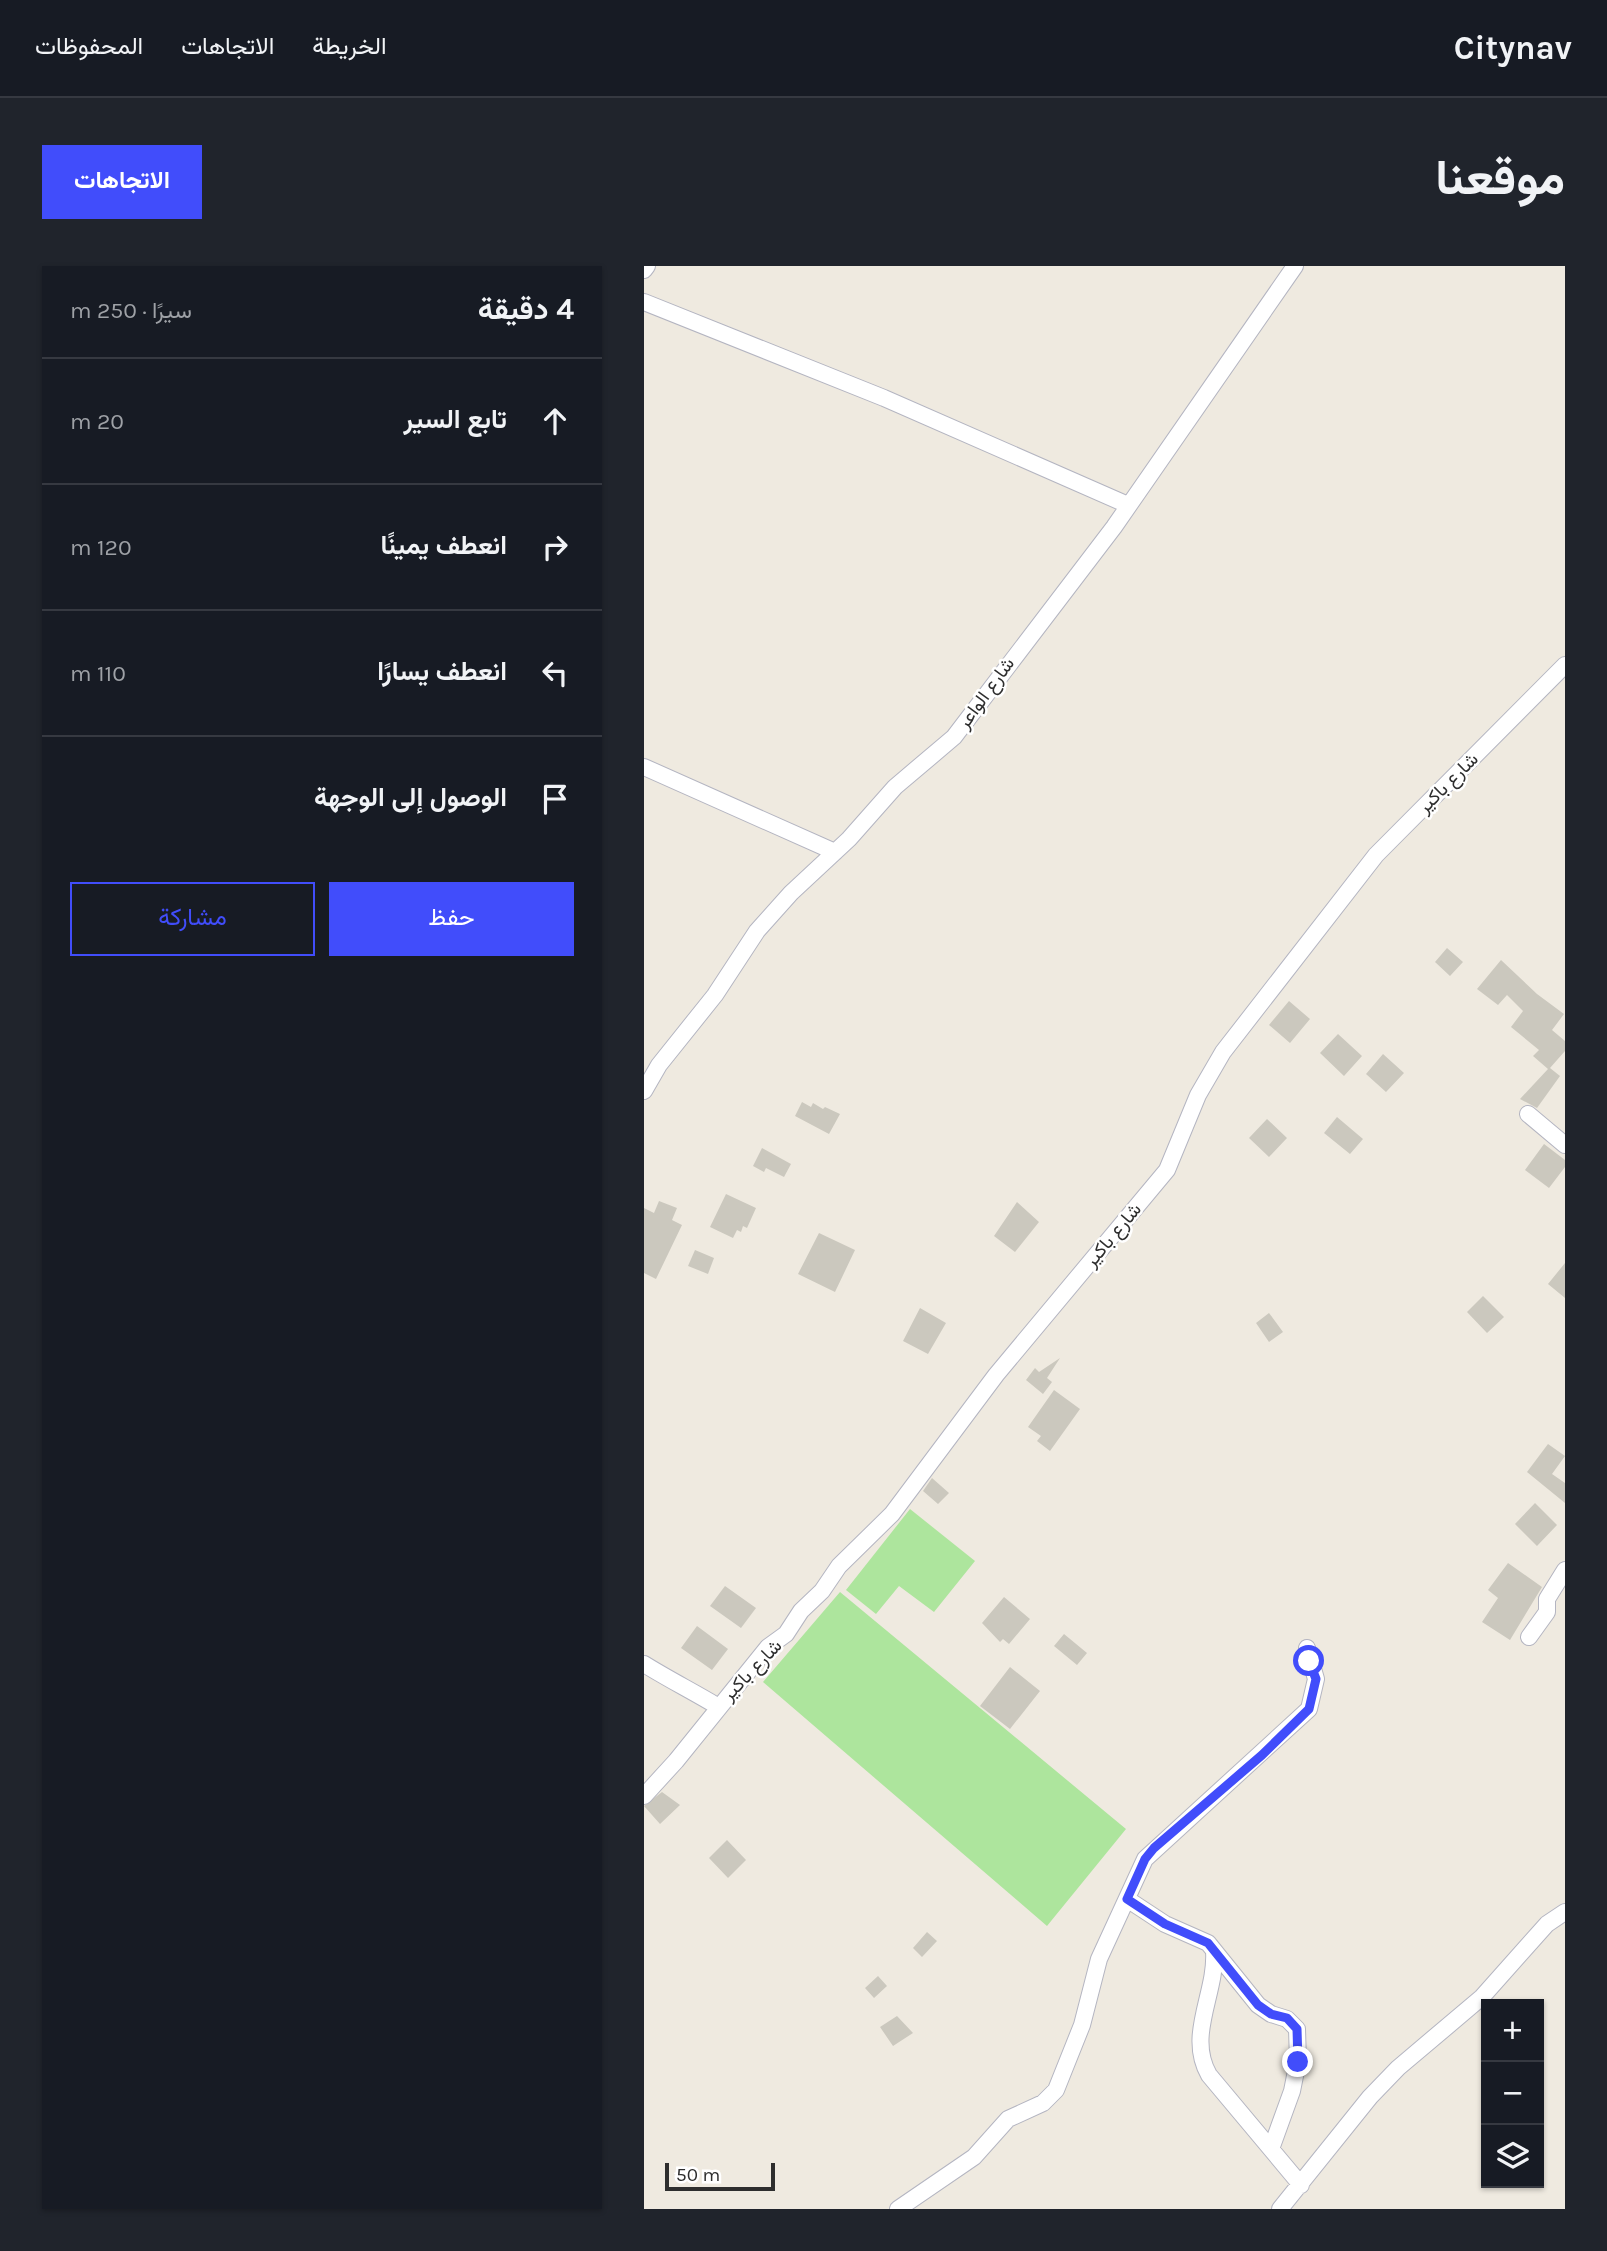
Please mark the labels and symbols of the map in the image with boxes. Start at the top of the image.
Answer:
street label: شارع الواعر [952,653,1020,734]
street label: شارع باكير [1412,748,1484,819]
street label: شارع باكير [1079,1199,1147,1273]
street label: شارع باكير [717,1635,787,1707]
route start [1293,1645,1324,1676]
route end [1282,2046,1313,2077]
scale bar [665,2160,775,2192]

